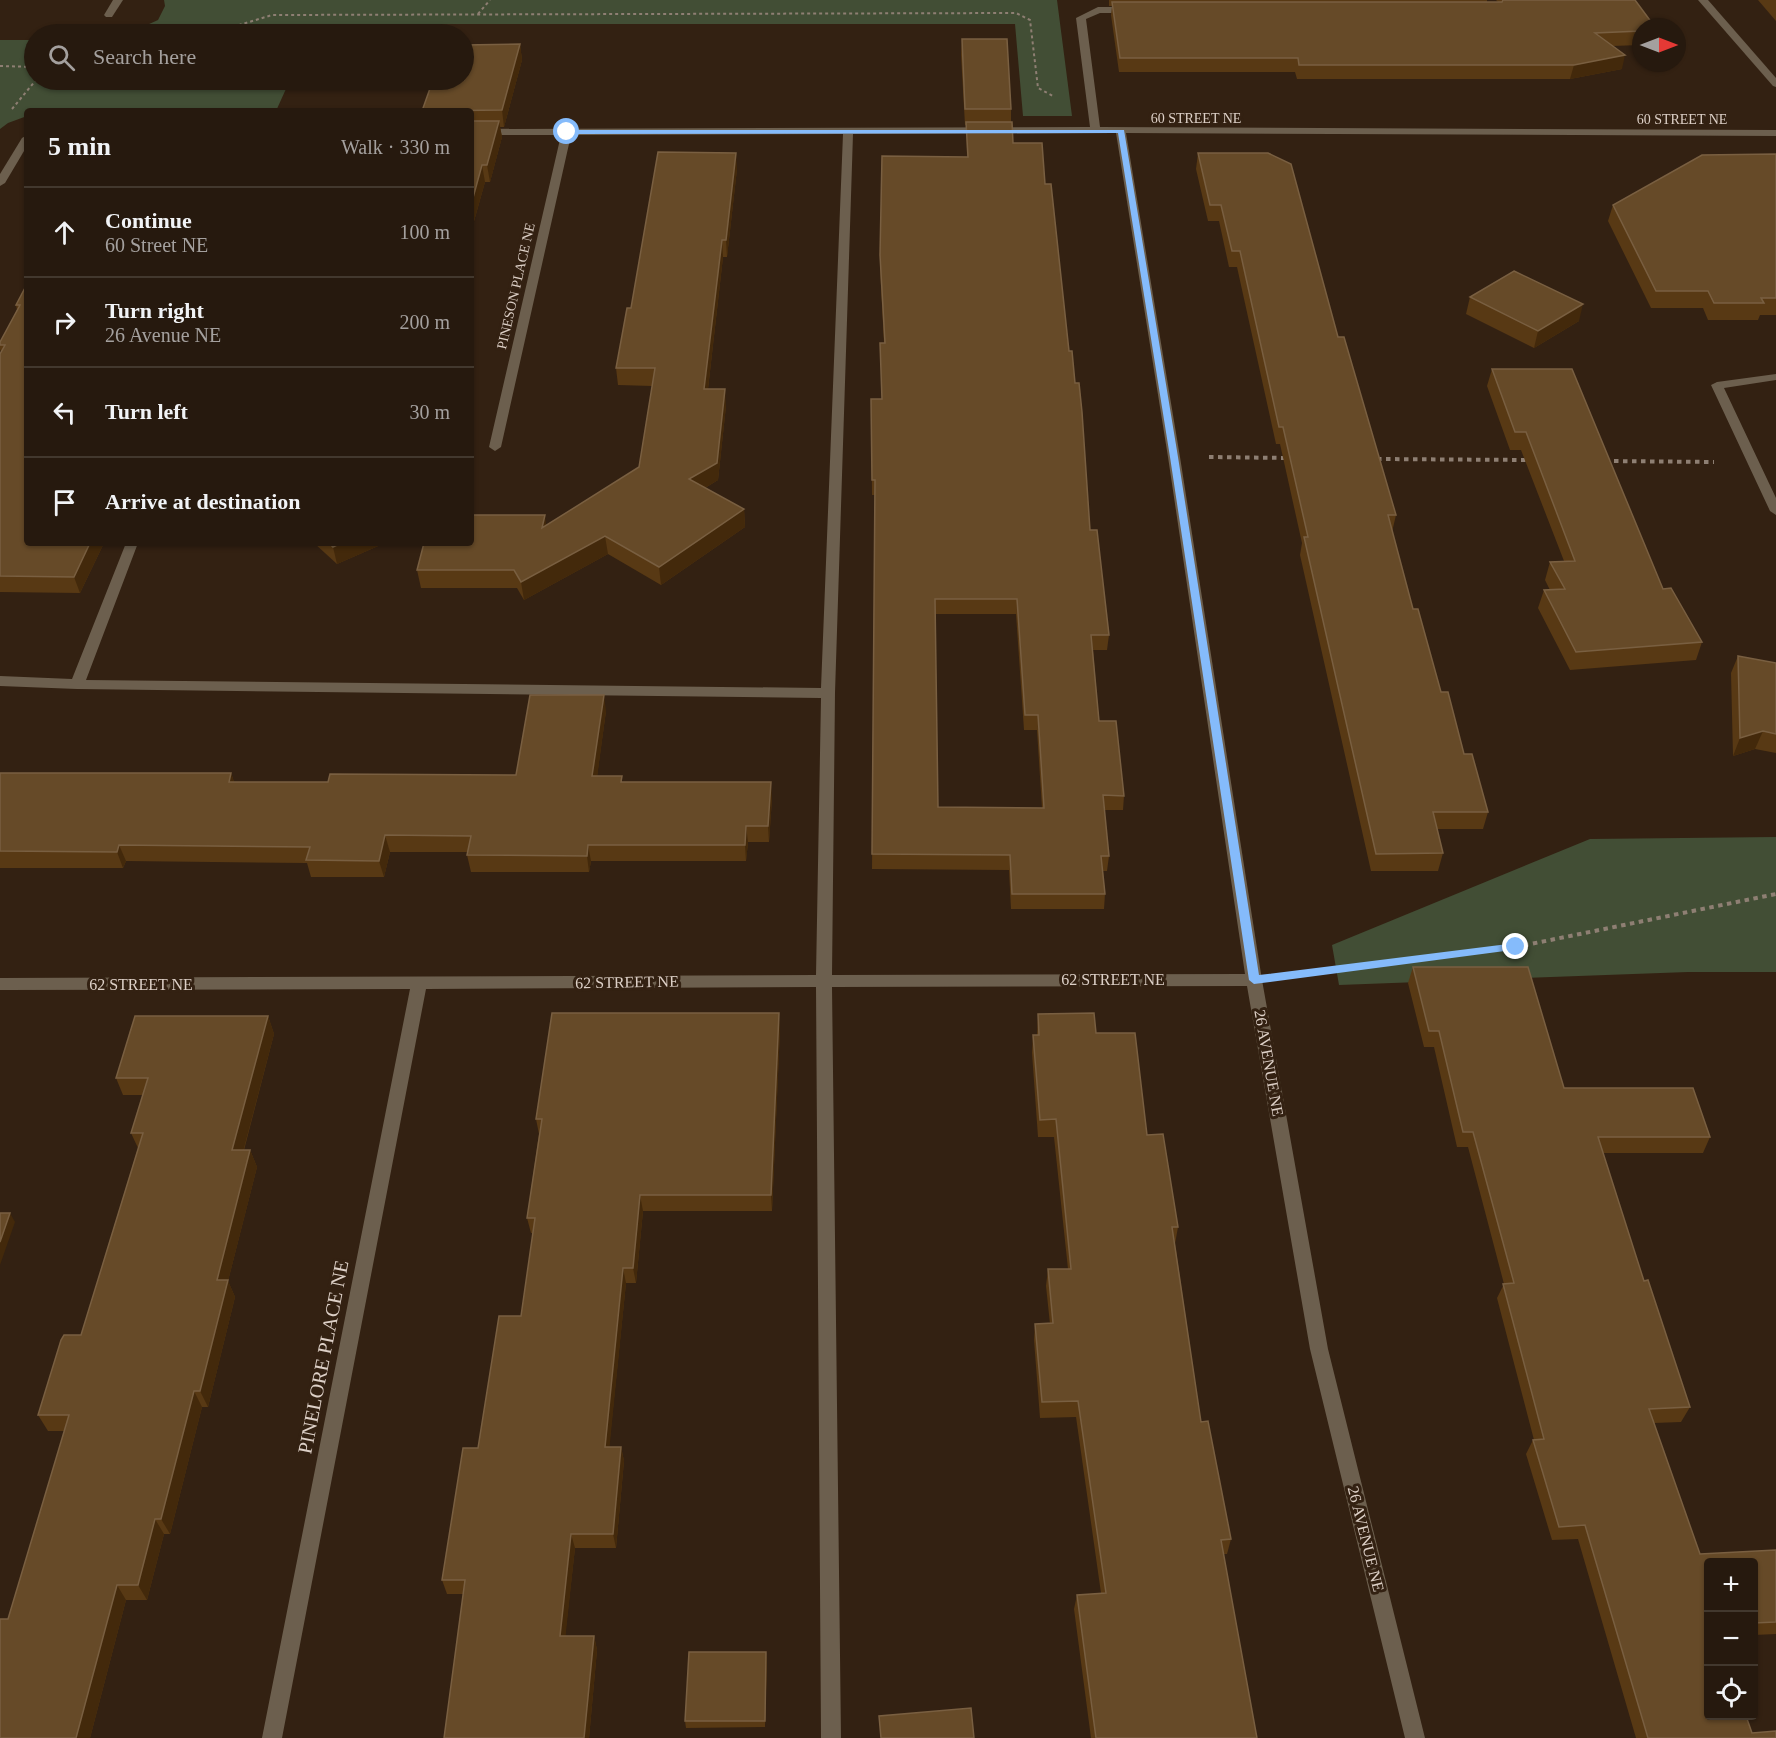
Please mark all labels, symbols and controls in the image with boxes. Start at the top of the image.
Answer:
north arrow [1632,18,1686,72]
search box [24,24,474,90]
icon: search [45,41,78,74]
text: Search here [93,44,196,69]
street label: 60 STREET NE [1151,111,1241,126]
street label: 60 STREET NE [1637,112,1727,127]
route start [553,118,579,144]
text: 5 min [48,132,111,161]
text: Walk · 330 m [341,136,450,158]
text: Continue [105,208,192,233]
icon: ahead [48,216,81,249]
text: 100 m [399,221,450,243]
street label: PINESON PLACE NE [494,221,538,351]
text: 60 Street NE [105,234,208,256]
text: Turn right [105,298,204,323]
icon: right [48,306,81,339]
text: 200 m [399,311,450,333]
text: 26 Avenue NE [105,324,221,346]
icon: left [48,396,81,429]
text: Turn left [105,399,188,424]
text: 30 m [409,401,450,423]
icon: arrive [48,486,81,519]
text: Arrive at destination [105,489,301,514]
route end [1502,933,1528,959]
street label: 62 STREET NE [1061,971,1165,988]
street label: 62 STREET NE [575,973,679,991]
street label: 62 STREET NE [89,976,193,993]
street label: 26 AVENUE NE [1251,1008,1287,1118]
street label: PINELORE PLACE NE [293,1258,353,1456]
street label: 26 AVENUE NE [1345,1484,1387,1594]
map controls [1704,1558,1758,1720]
button: + [1704,1558,1758,1612]
button: − [1704,1612,1758,1666]
button: locate [1704,1666,1758,1720]

